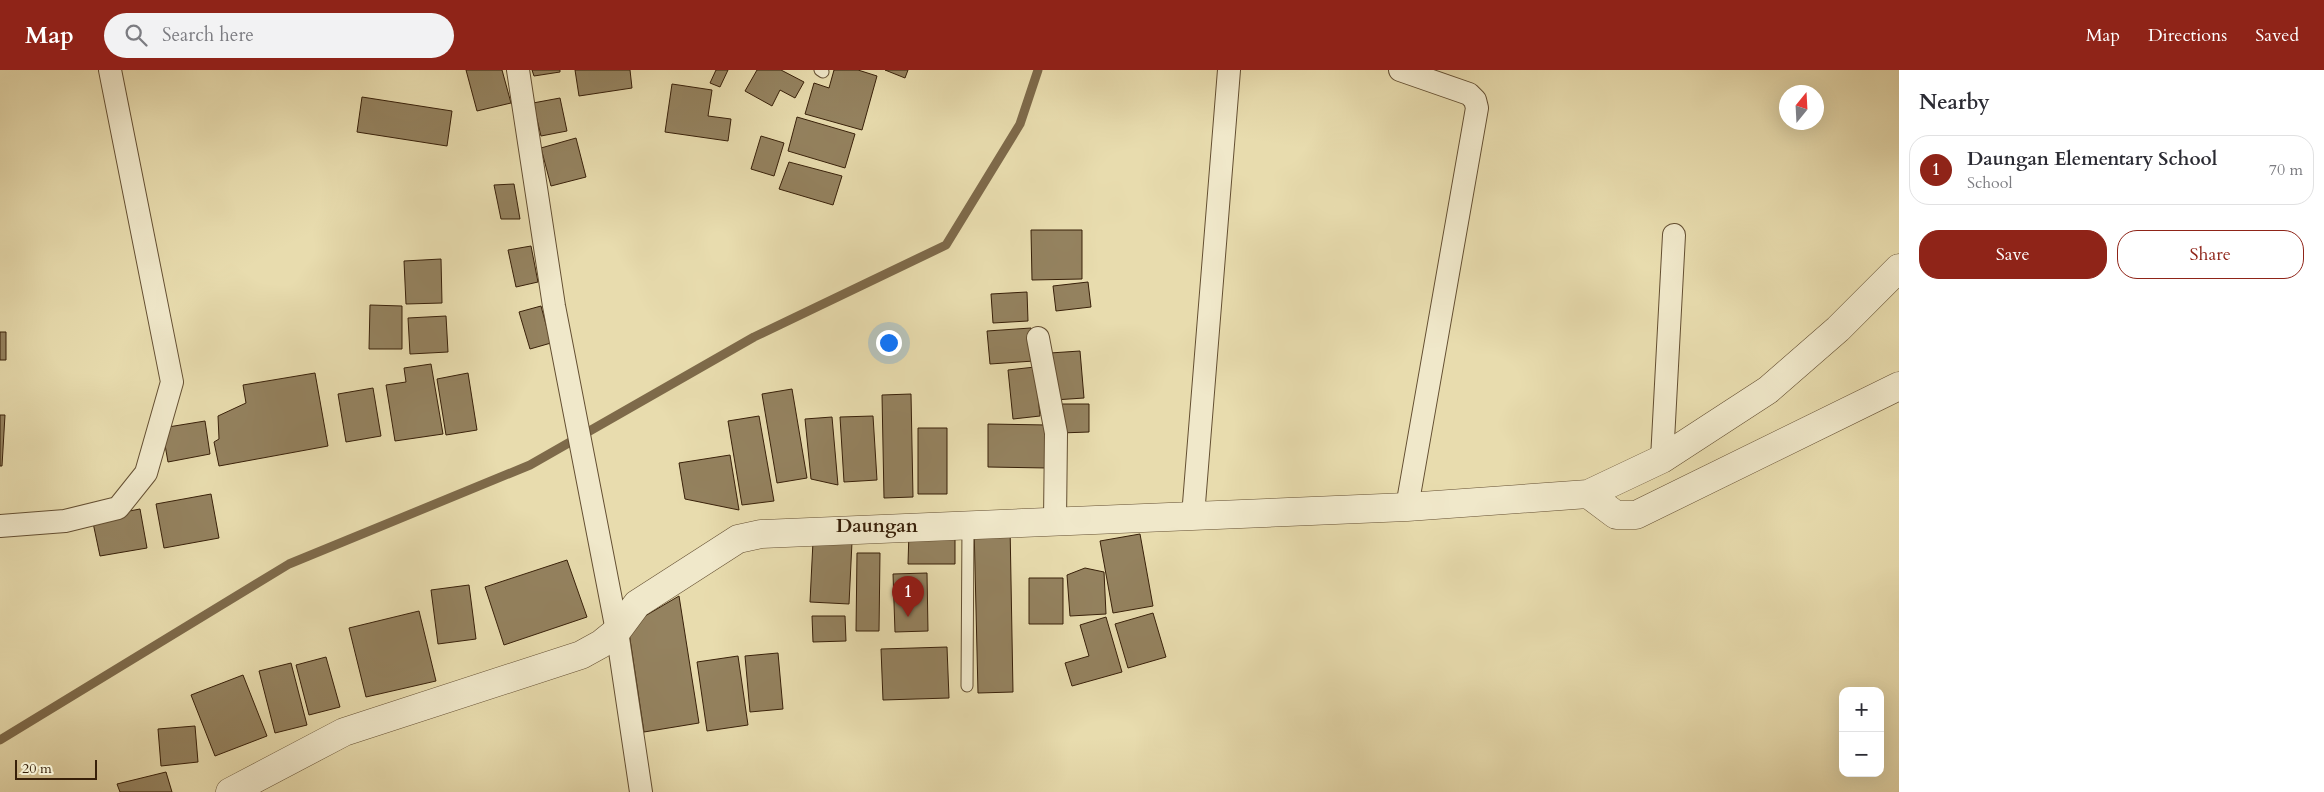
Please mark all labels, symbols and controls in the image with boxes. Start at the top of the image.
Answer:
search box [104,13,454,58]
text: Map [25,19,74,52]
icon: search [122,21,150,49]
text: Search here [162,22,254,48]
text: Map [2086,23,2120,48]
text: Directions [2148,23,2227,48]
text: Saved [2255,23,2299,48]
north arrow [1779,85,1824,130]
text: Nearby [1919,88,1990,117]
text: Daungan Elementary School [1967,146,2217,172]
text: 1 [1932,159,1940,181]
text: 70 m [2269,159,2303,181]
text: School [1967,172,2012,194]
button: Save [1919,230,2107,279]
button: Share [2117,230,2304,279]
your location [876,330,902,356]
district label: Daungan [836,513,919,539]
pin: 1 [892,576,924,617]
map controls [1839,687,1884,777]
button: + [1839,687,1884,732]
button: − [1839,732,1884,777]
scale bar [15,757,98,780]
text: 20 m [22,759,52,778]

